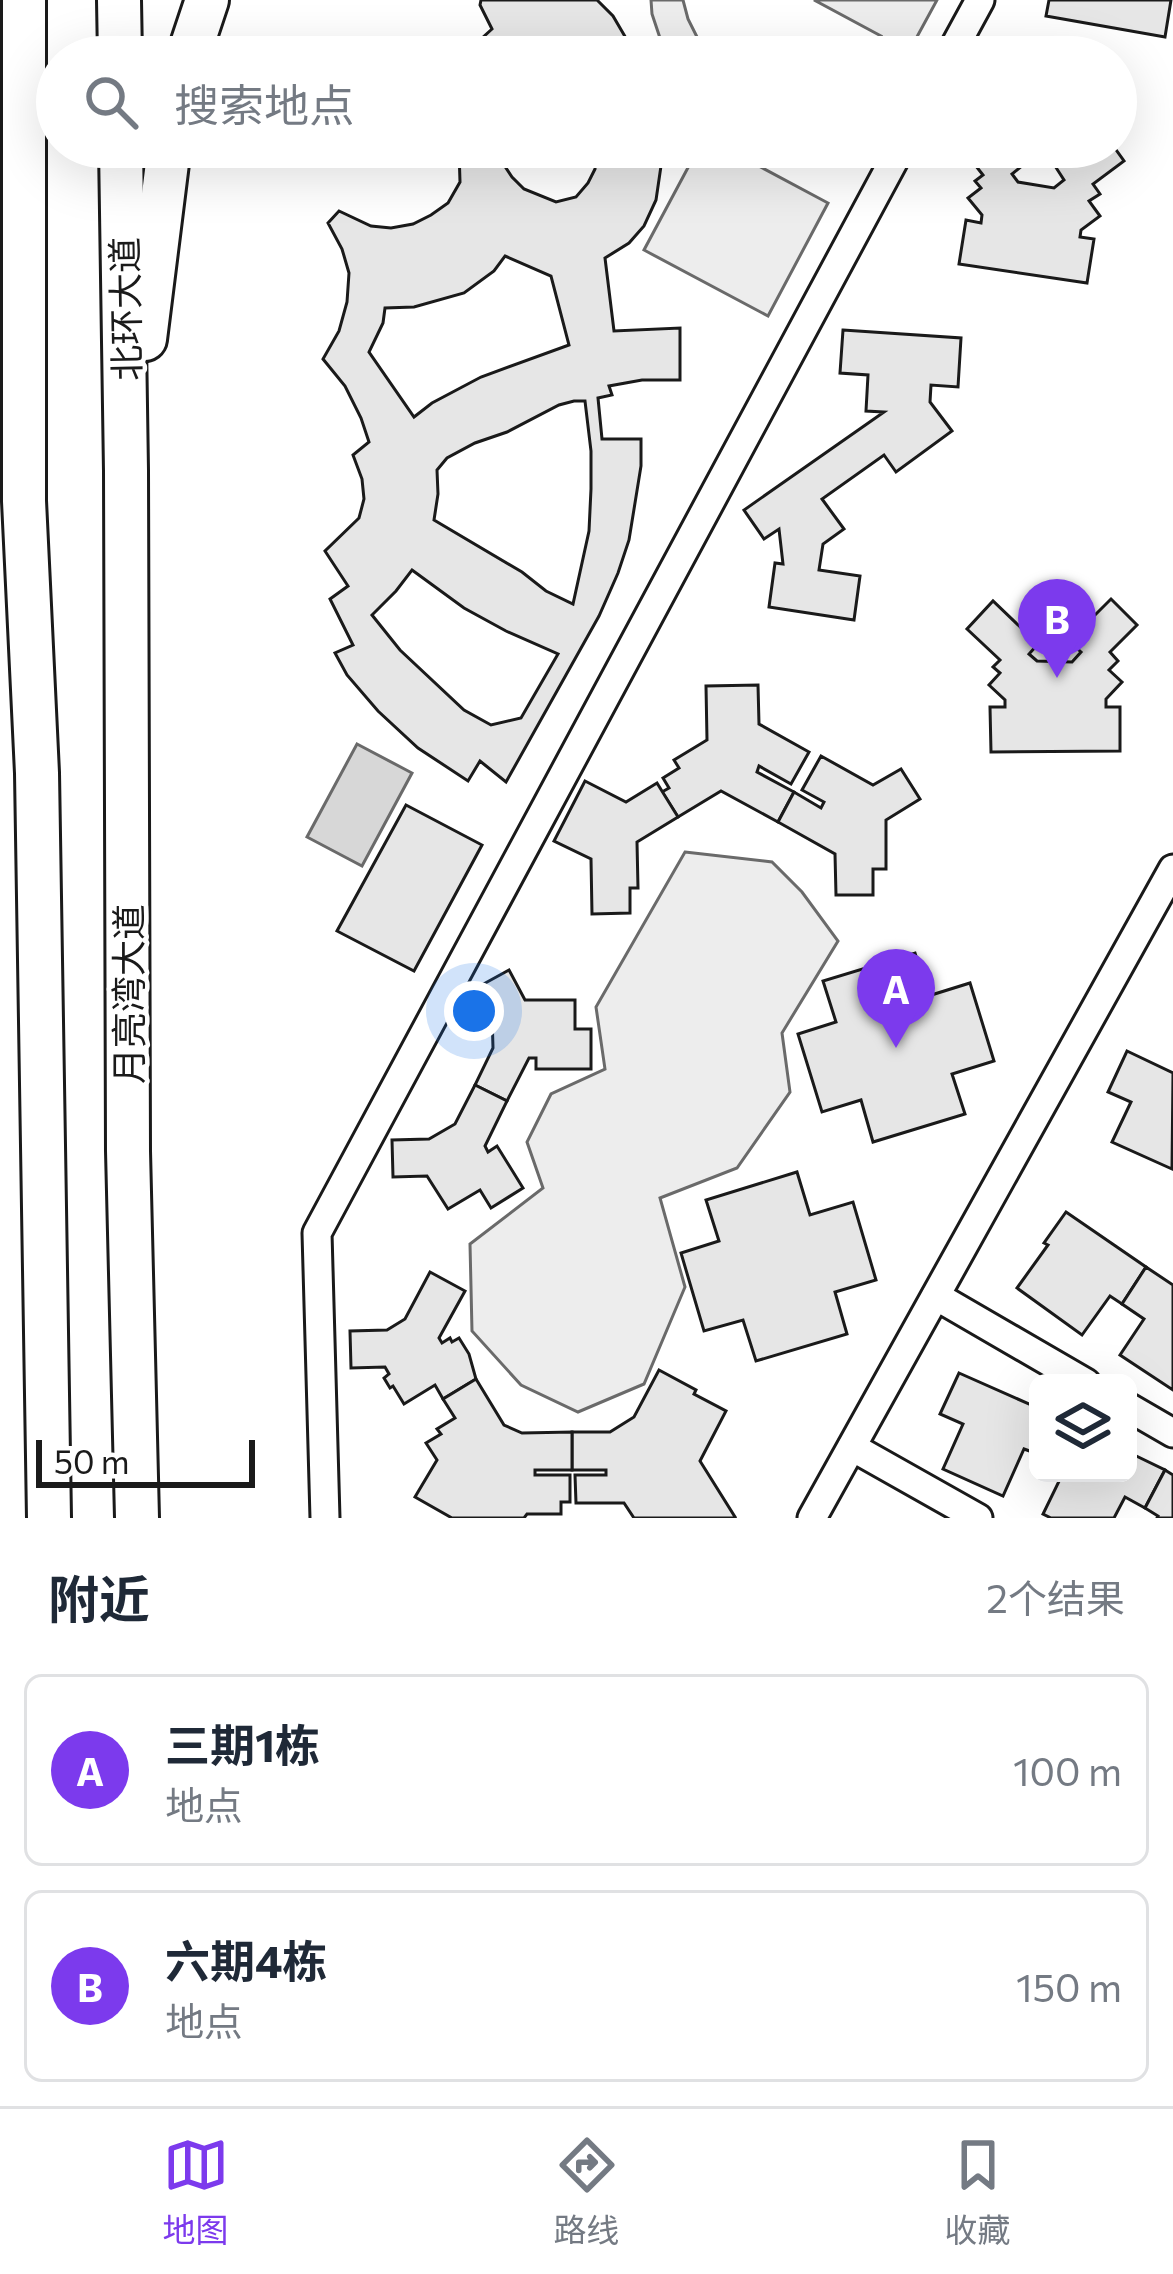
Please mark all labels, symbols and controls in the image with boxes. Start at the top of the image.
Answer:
search box [36,36,1137,168]
icon: search [78,69,144,135]
text: 搜索地点 [174,76,354,131]
street label: 北环大道 [101,237,147,381]
pin: B [1018,579,1096,678]
street label: 月亮湾大道 [105,904,149,1084]
pin: A [857,949,935,1048]
your location [444,981,504,1041]
map controls [1029,1374,1137,1482]
button: layers [1029,1374,1137,1482]
scale bar [36,1434,255,1487]
text: 50 m [54,1440,130,1481]
text: 附近 [48,1566,150,1629]
text: 2个结果 [986,1573,1125,1621]
text: 三期1栋 [165,1716,320,1771]
text: A [76,1746,104,1794]
text: 100 m [1013,1746,1122,1794]
text: 地点 [165,1780,243,1828]
text: 六期4栋 [165,1932,328,1987]
text: B [77,1962,103,2010]
text: 150 m [1016,1962,1122,2010]
text: 地点 [165,1996,243,2044]
tab: 地图 [163,2132,229,2252]
tab: 路线 [554,2132,620,2252]
tab: 收藏 [945,2132,1011,2252]

